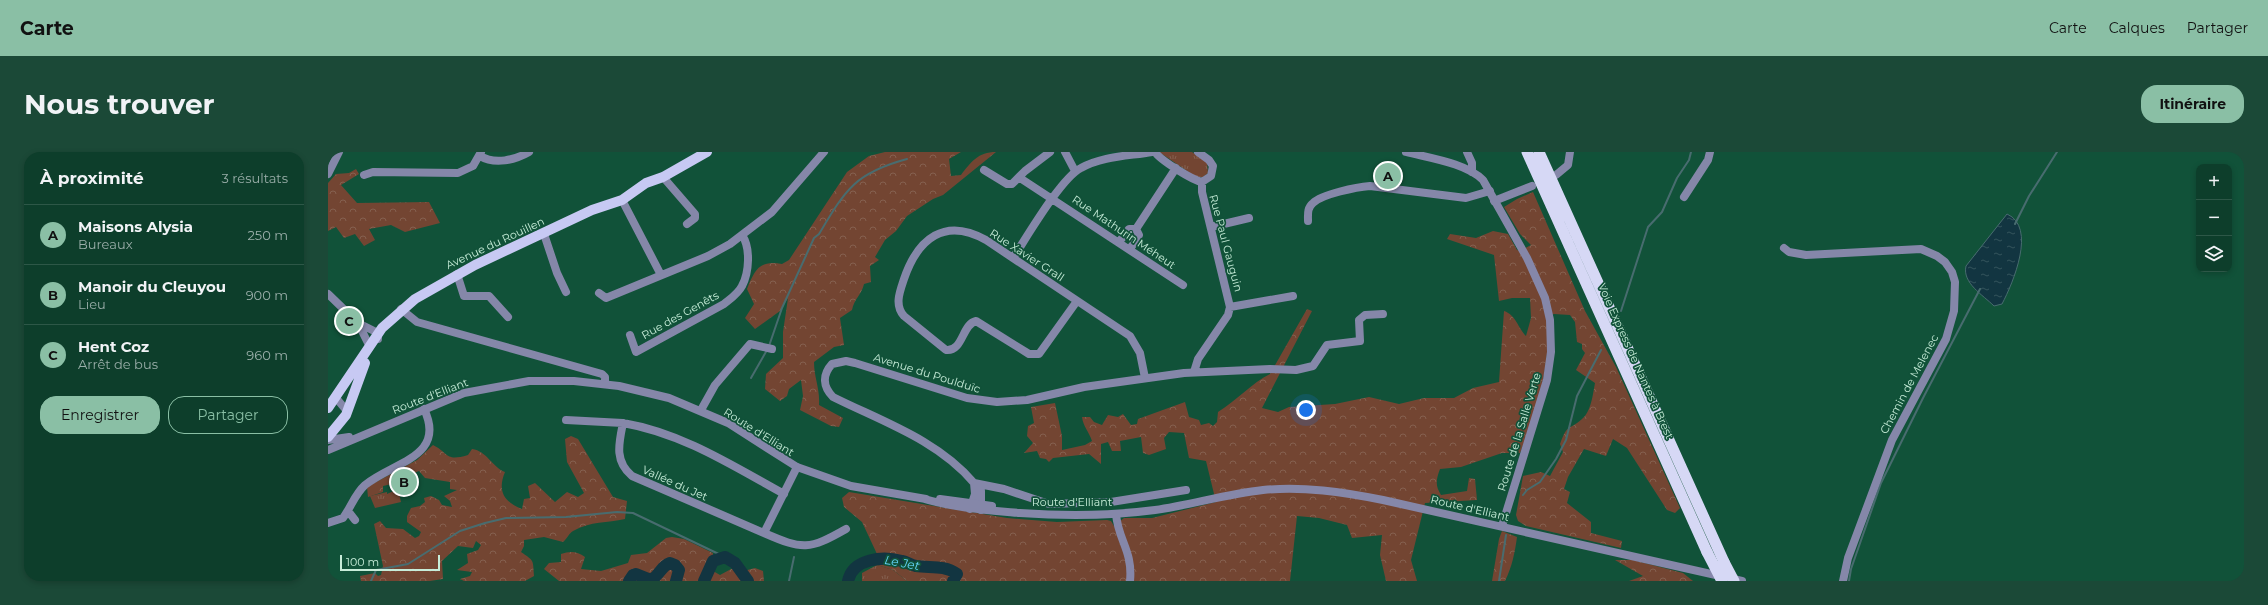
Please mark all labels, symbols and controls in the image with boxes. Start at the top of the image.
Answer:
text: Carte [20,17,74,40]
text: Carte [2049,19,2087,37]
text: Calques [2109,19,2165,37]
text: Partager [2187,19,2248,37]
button: Itinéraire [2141,85,2244,123]
text: Nous trouver [24,87,215,121]
pin: A [1375,161,1401,191]
map controls [2196,164,2232,272]
button: + [2196,164,2232,200]
text: À proximité [40,168,144,188]
text: 3 résultats [222,170,288,186]
street label: Rue Mathurin Méheut [1070,192,1179,272]
street label: Rue Paul Gauguin [1206,193,1246,293]
button: − [2196,200,2232,236]
street label: Avenue du Rouillen [443,214,547,272]
text: Maisons Alysia [78,217,193,236]
street label: Rue Xavier Grall [987,226,1067,284]
text: A [48,227,58,243]
text: 250 m [247,227,288,243]
text: Bureaux [78,236,133,252]
button: layers [2196,236,2232,272]
text: Manoir du Cleuyou [78,277,226,296]
street label: Voie Express de Nantes à Brest [1595,281,1677,441]
text: B [48,287,58,303]
text: 900 m [246,287,288,303]
street label: Rue des Genêts [639,288,722,342]
text: Lieu [78,296,106,312]
pin: C [336,306,362,336]
street label: Chemin de Melenec [1877,332,1941,436]
text: Hent Coz [78,337,149,356]
text: C [48,347,58,363]
text: 960 m [246,347,288,363]
street label: Avenue du Poulduïc [872,350,982,396]
text: Arrêt de bus [78,356,158,372]
street label: Route de la Salle Verte [1494,371,1544,493]
street label: Route d'Elliant [390,375,471,417]
button: Enregistrer [40,396,160,434]
button: Partager [168,396,288,434]
your location [1296,400,1316,420]
street label: Route d'Elliant [721,405,797,460]
street label: Vallée du Jet [640,462,710,504]
pin: B [391,467,417,497]
street label: Route d'Elliant [1429,492,1511,524]
street label: Route d'Elliant [1032,495,1113,509]
water label: Le Jet [883,552,921,573]
scale bar [340,553,440,572]
text: 100 m [346,555,379,569]

